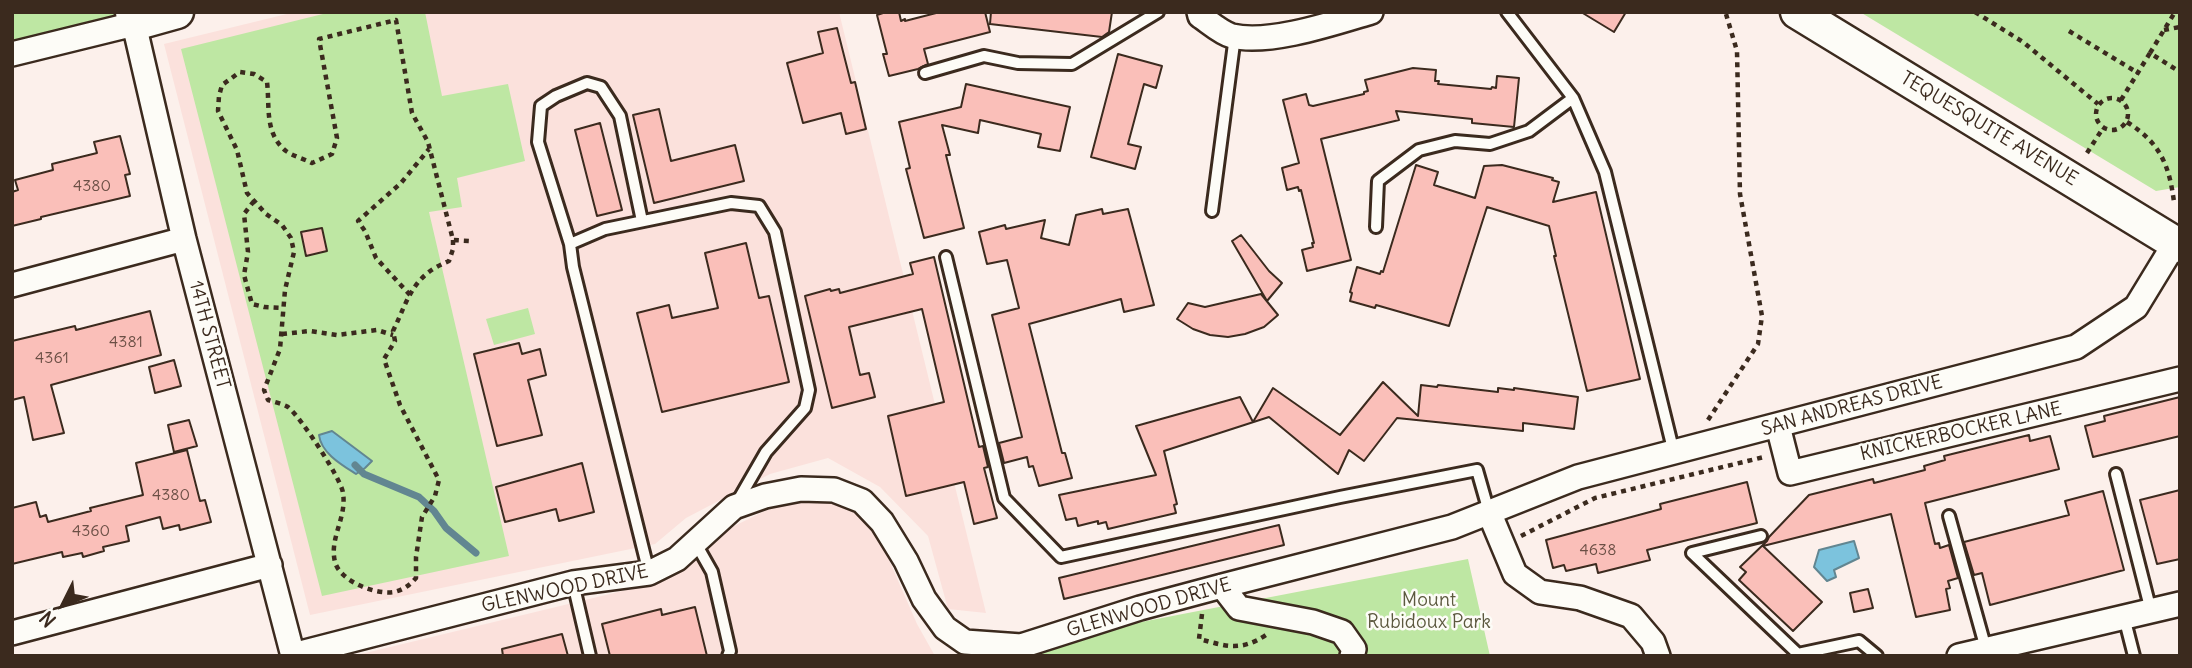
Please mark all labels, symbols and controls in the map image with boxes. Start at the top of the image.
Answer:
street label: TEQUESQUITE AVENUE [1896,67,2082,191]
house number: 4380 [73,176,111,196]
street label: 14TH STREET [184,278,234,392]
house number: 4381 [109,332,143,352]
house number: 4361 [35,348,69,368]
street label: SAN ANDREAS DRIVE [1759,371,1945,441]
street label: KNICKERBOCKER LANE [1858,398,2064,466]
house number: 4380 [152,485,190,505]
house number: 4360 [72,521,110,541]
house number: 4638 [1580,540,1616,560]
street label: GLENWOOD DRIVE [480,560,650,618]
north arrow [28,570,98,640]
street label: GLENWOOD DRIVE [1064,574,1234,642]
park label: Mount Rubidoux Park [1367,590,1491,634]
text: N [34,606,61,632]

